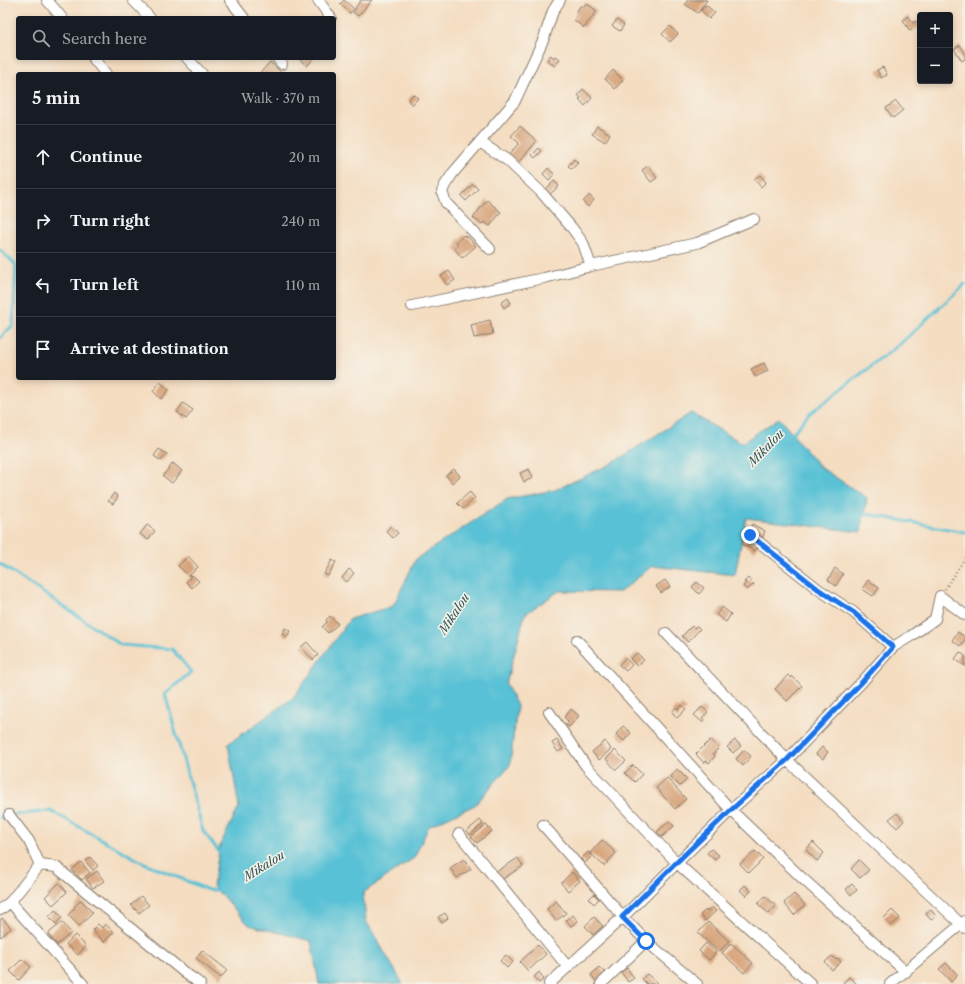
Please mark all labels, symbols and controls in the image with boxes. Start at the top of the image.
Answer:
map controls [917,12,953,84]
button: + [917,12,953,48]
search box [16,16,336,60]
icon: search [30,27,52,49]
text: Search here [62,29,147,48]
button: − [917,48,953,84]
text: 5 min [32,88,80,108]
text: Walk · 370 m [241,90,320,106]
icon: ahead [32,146,54,168]
text: Continue [70,147,142,166]
text: 20 m [289,149,320,165]
icon: right [32,210,54,232]
text: Turn right [70,211,150,230]
text: 240 m [281,213,320,229]
icon: left [32,274,54,296]
text: Turn left [70,275,139,294]
text: 110 m [285,277,320,293]
icon: arrive [32,338,54,360]
text: Arrive at destination [70,339,229,358]
water label: Mikalou [743,425,788,471]
route end [741,526,759,544]
water label: Mikalou [434,590,473,639]
water label: Mikalou [239,847,288,885]
route start [637,932,655,950]

